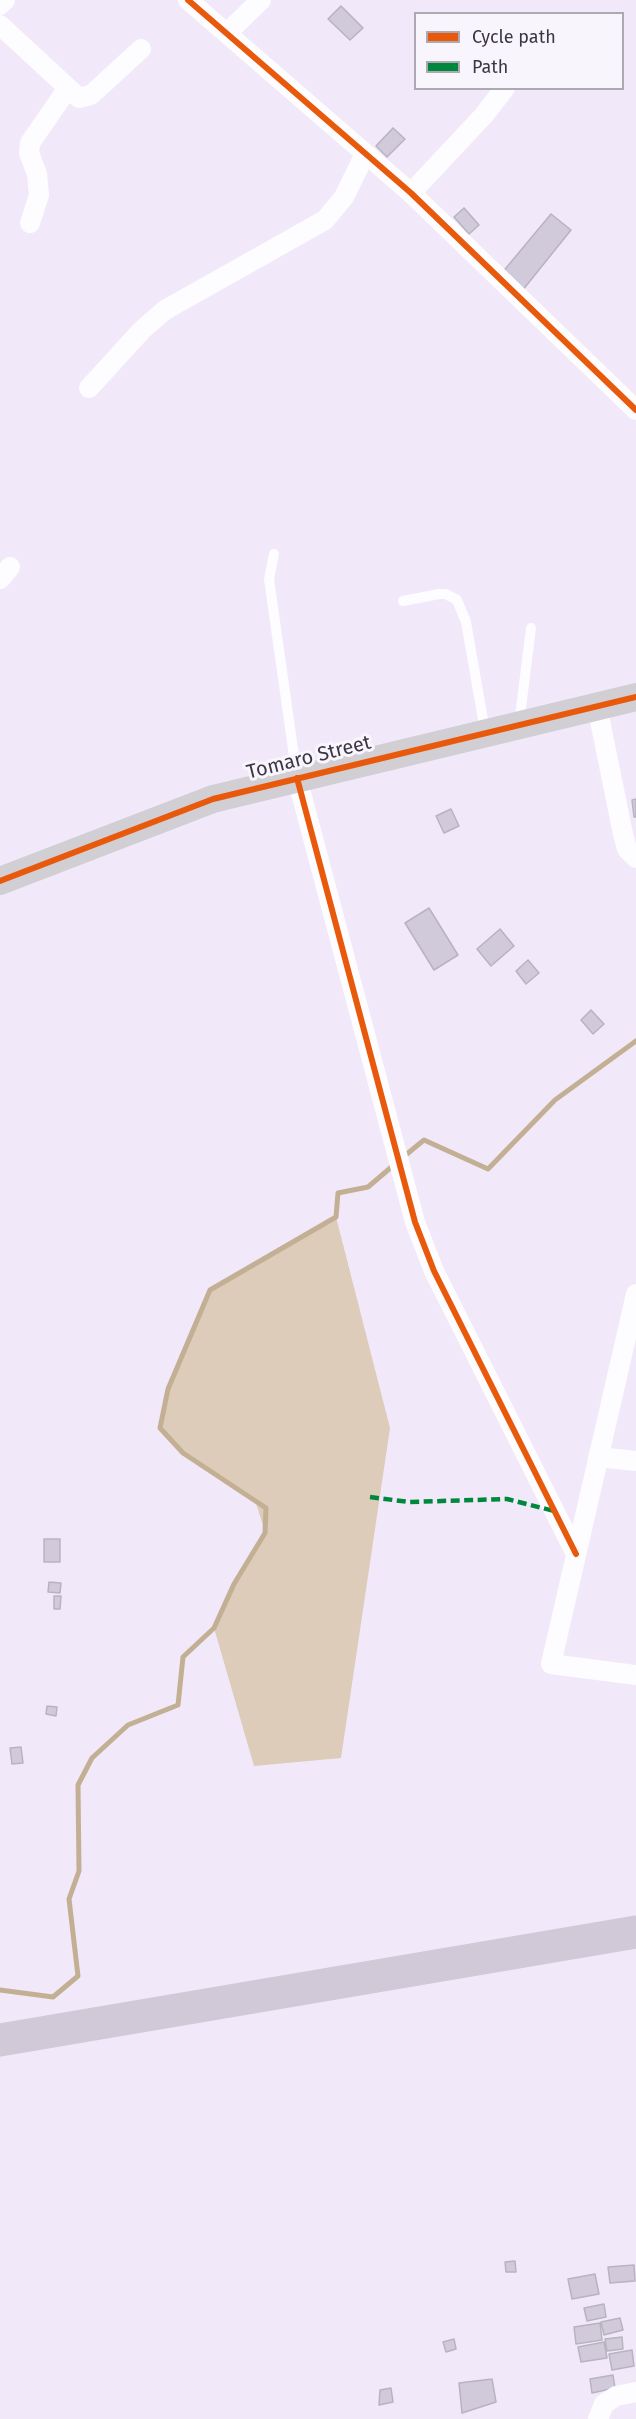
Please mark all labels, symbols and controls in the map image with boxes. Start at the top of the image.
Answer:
legend [414,12,624,90]
text: Cycle path [472,26,556,48]
text: Path [472,56,508,78]
street label: Tomaro Street [244,731,374,785]

